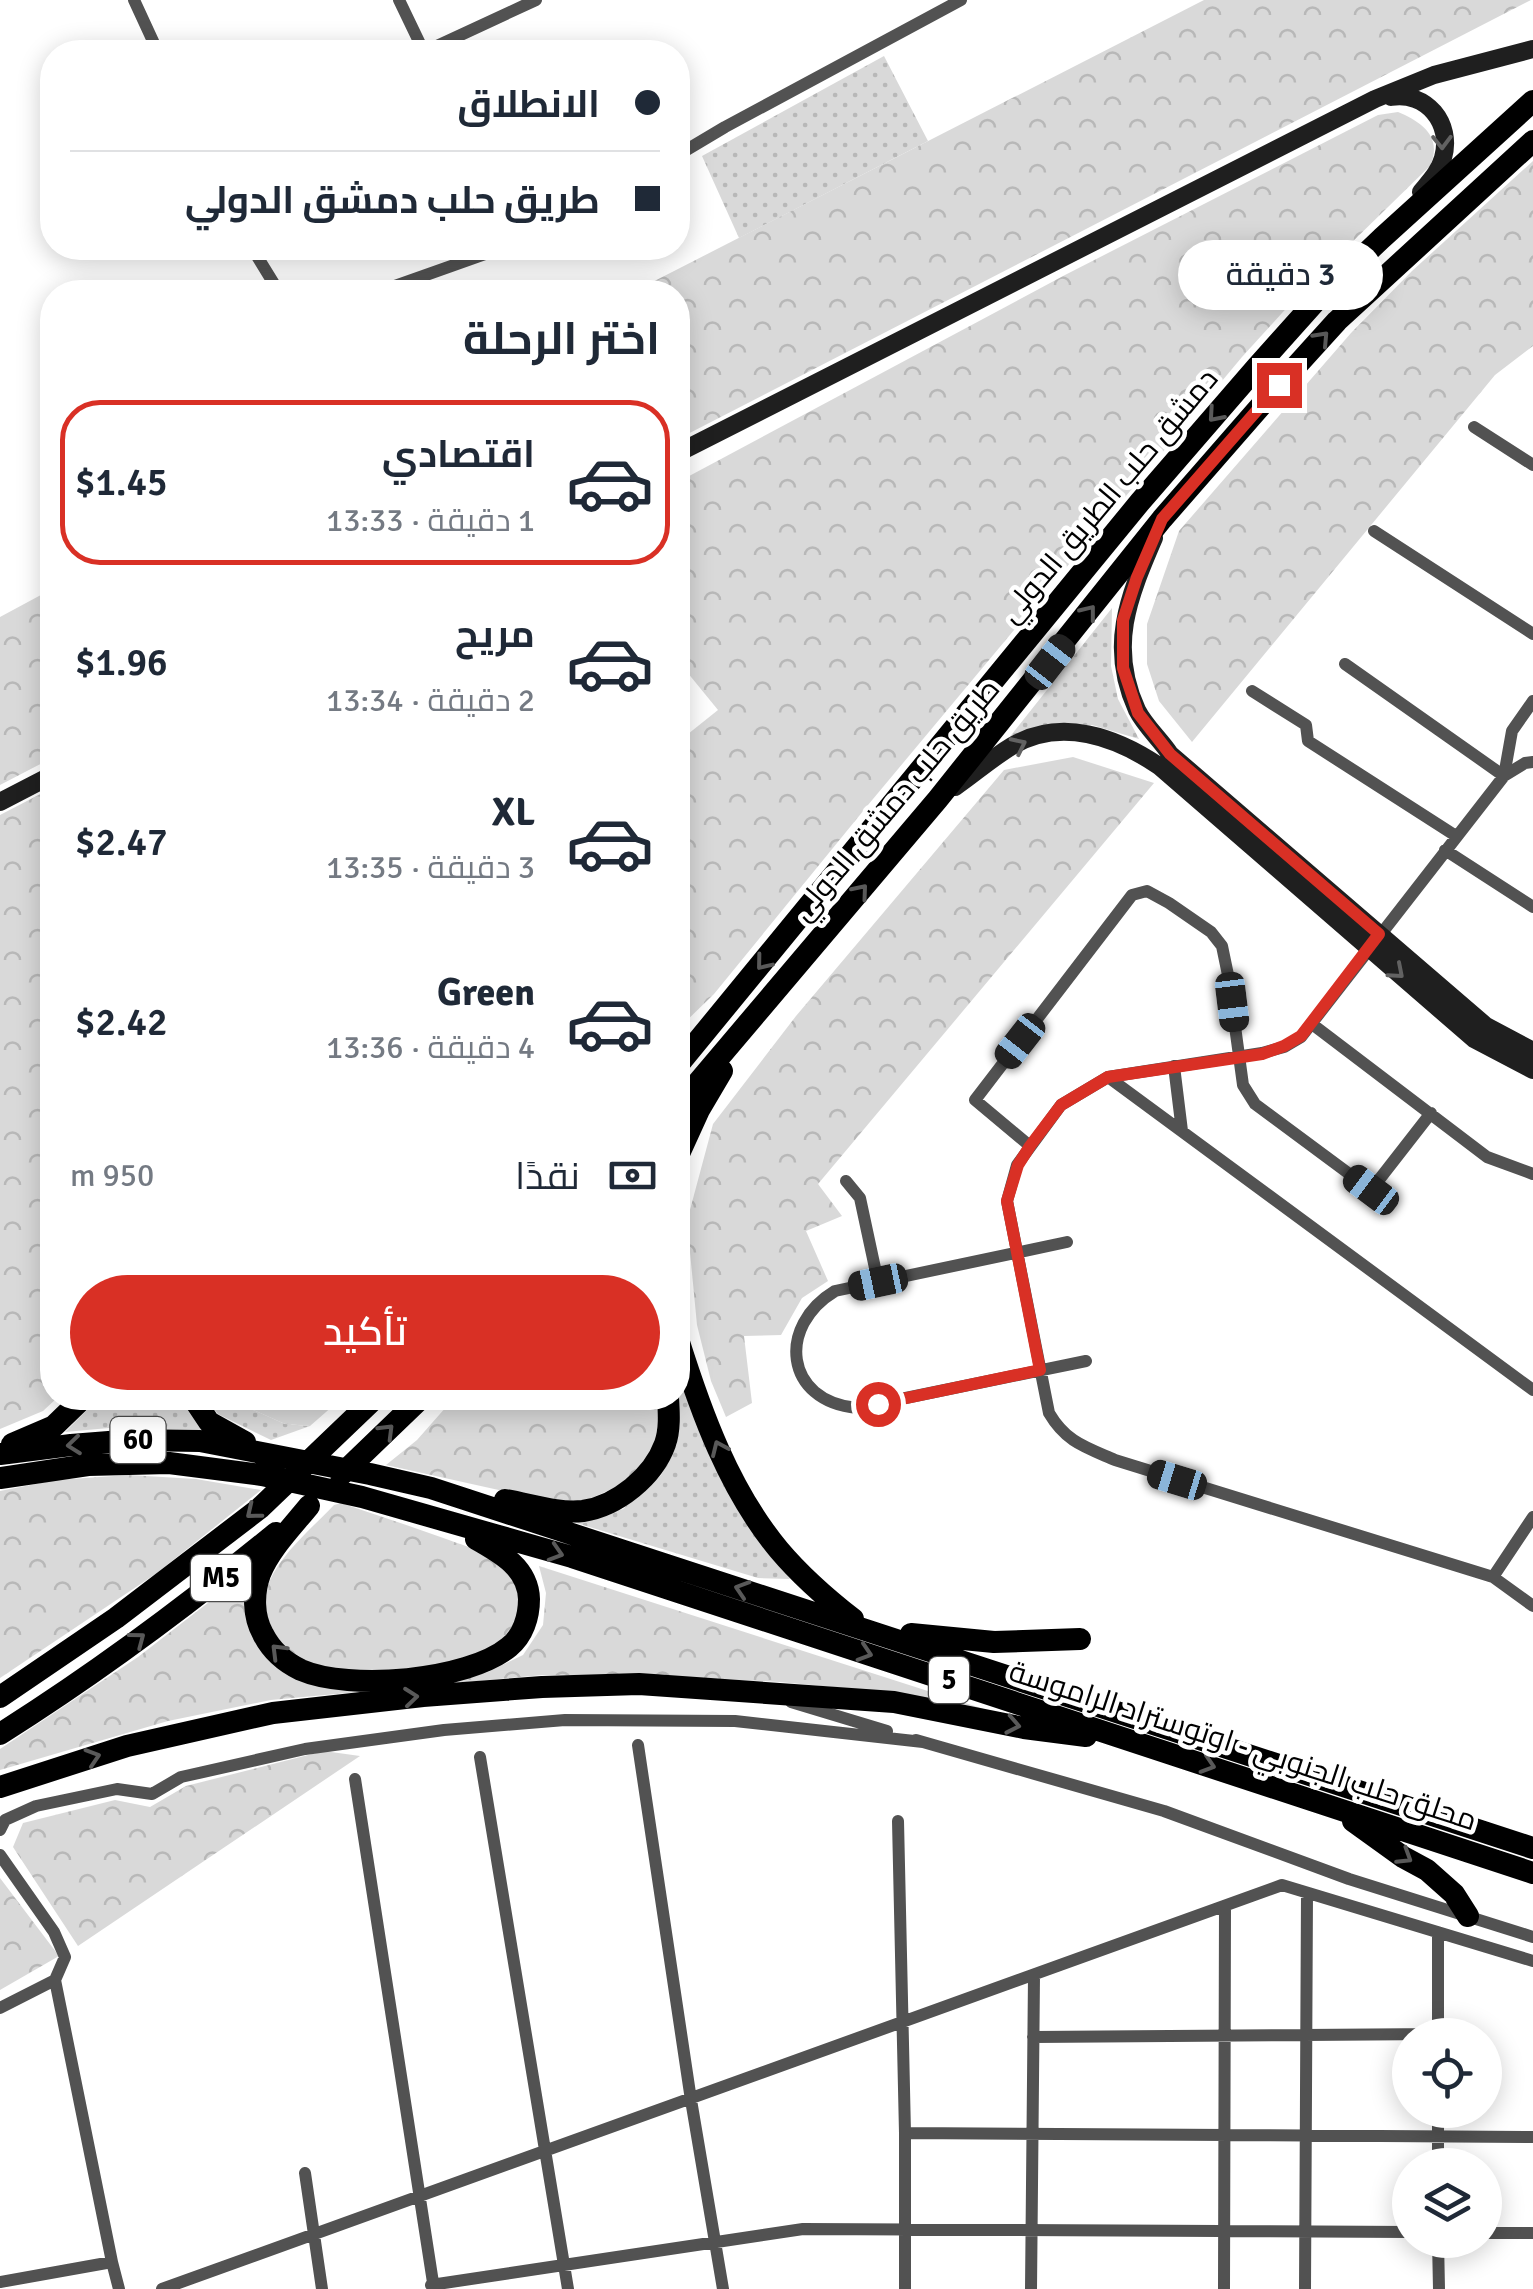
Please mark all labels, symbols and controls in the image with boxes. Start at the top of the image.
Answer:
text: الانطلاق [457,81,600,128]
one-way arrow [1431,135,1453,150]
text: طريق حلب دمشق الدولي [185,177,600,224]
callout: 3 دقيقة [1176,240,1382,310]
text: 3 دقيقة [1226,255,1335,294]
text: اختر الرحلة [463,312,660,367]
one-way arrow [1310,331,1328,350]
street label: دمشق حلب الطريق الدولي [992,361,1229,633]
route end [1257,363,1302,408]
one-way arrow [1209,404,1227,422]
text: اقتصادي [382,431,535,478]
icon: car [565,438,655,528]
text: $1.45 [75,459,168,506]
text: 1 دقيقة · 13:33 [326,501,535,540]
one-way arrow [1077,605,1095,623]
text: مريح [455,611,535,658]
icon: car [565,618,655,708]
car [1020,629,1080,695]
text: $1.96 [75,639,168,686]
street label: طريق حلب دمشق الدولي [784,671,1011,931]
text: 2 دقيقة · 13:34 [326,681,535,720]
one-way arrow [1009,738,1027,758]
text: XL [492,789,535,836]
icon: car [565,798,655,888]
text: $2.47 [75,819,168,866]
text: 3 دقيقة · 13:35 [326,848,535,887]
one-way arrow [849,884,867,902]
one-way arrow [757,951,775,969]
one-way arrow [1385,960,1404,978]
text: Green [437,969,535,1016]
car [1213,970,1251,1034]
icon: car [565,978,655,1068]
text: $2.42 [75,999,168,1046]
car [990,1008,1050,1074]
text: 4 دقيقة · 13:36 [326,1028,535,1067]
icon: cash [605,1148,660,1203]
text: نقدًا [515,1153,580,1200]
text: 950 m [70,1156,154,1195]
car [1338,1160,1404,1220]
car [846,1261,910,1303]
button: تأكيد [70,1275,660,1390]
route start [856,1382,901,1427]
road number: 60 [110,1417,166,1463]
one-way arrow [376,1425,394,1443]
one-way arrow [66,1434,82,1456]
one-way arrow [711,1440,731,1458]
car [1144,1457,1210,1503]
one-way arrow [247,1500,265,1518]
one-way arrow [547,1541,564,1562]
road number: M5 [191,1555,251,1601]
one-way arrow [734,1581,751,1601]
one-way arrow [127,1634,145,1651]
one-way arrow [856,1642,873,1662]
one-way arrow [271,1645,289,1663]
street label: محلق حلب الجنوبي - اوتوستراد الراموسة [1003,1653,1481,1843]
road number: 5 [929,1657,969,1703]
one-way arrow [404,1687,420,1708]
one-way arrow [1004,1714,1021,1735]
one-way arrow [83,1749,100,1769]
one-way arrow [1198,1754,1215,1774]
one-way arrow [1395,1845,1413,1864]
map controls [1392,2018,1502,2258]
button: locate [1392,2018,1502,2128]
button: layers [1392,2148,1502,2258]

